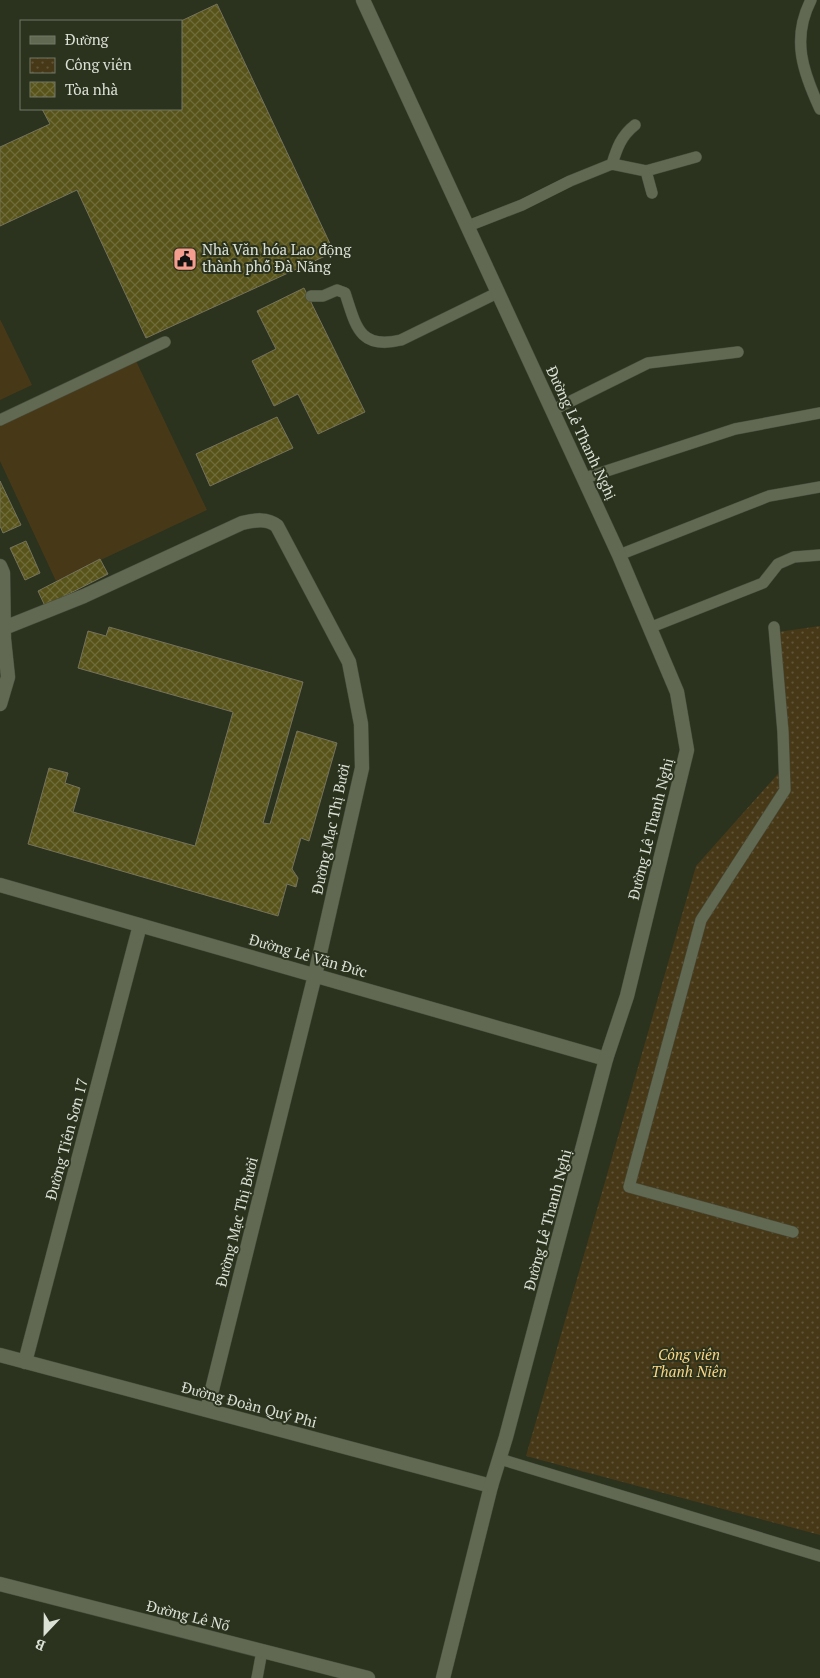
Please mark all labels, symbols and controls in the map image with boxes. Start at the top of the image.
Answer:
legend [20,20,182,110]
text: Đường [65,29,110,49]
text: Công viên [65,54,132,74]
text: Tòa nhà [65,79,119,99]
place label: Nhà Văn hóa Lao động thành phố Đà Nẵng [202,239,352,276]
public building icon: Nhà Văn hóa Lao động thành phố Đà Nẵng [172,246,198,272]
street label: Đường Lê Thanh Nghị [542,362,622,503]
street label: Đường Lê Thanh Nghị [623,756,677,902]
street label: Đường Mạc Thị Bưởi [306,762,354,896]
street label: Đường Lê Văn Đức [247,929,370,981]
street label: Đường Tiên Sơn 17 [40,1076,92,1202]
street label: Đường Lê Thanh Nghị [519,1147,576,1293]
street label: Đường Mạc Thị Bưởi [210,1155,262,1289]
park label: Công viên Thanh Niên [651,1344,727,1381]
street label: Đường Đoàn Quý Phi [179,1376,319,1432]
street label: Đường Lê Nổ [145,1595,232,1635]
north arrow [20,1608,70,1658]
text: B [32,1635,48,1656]

